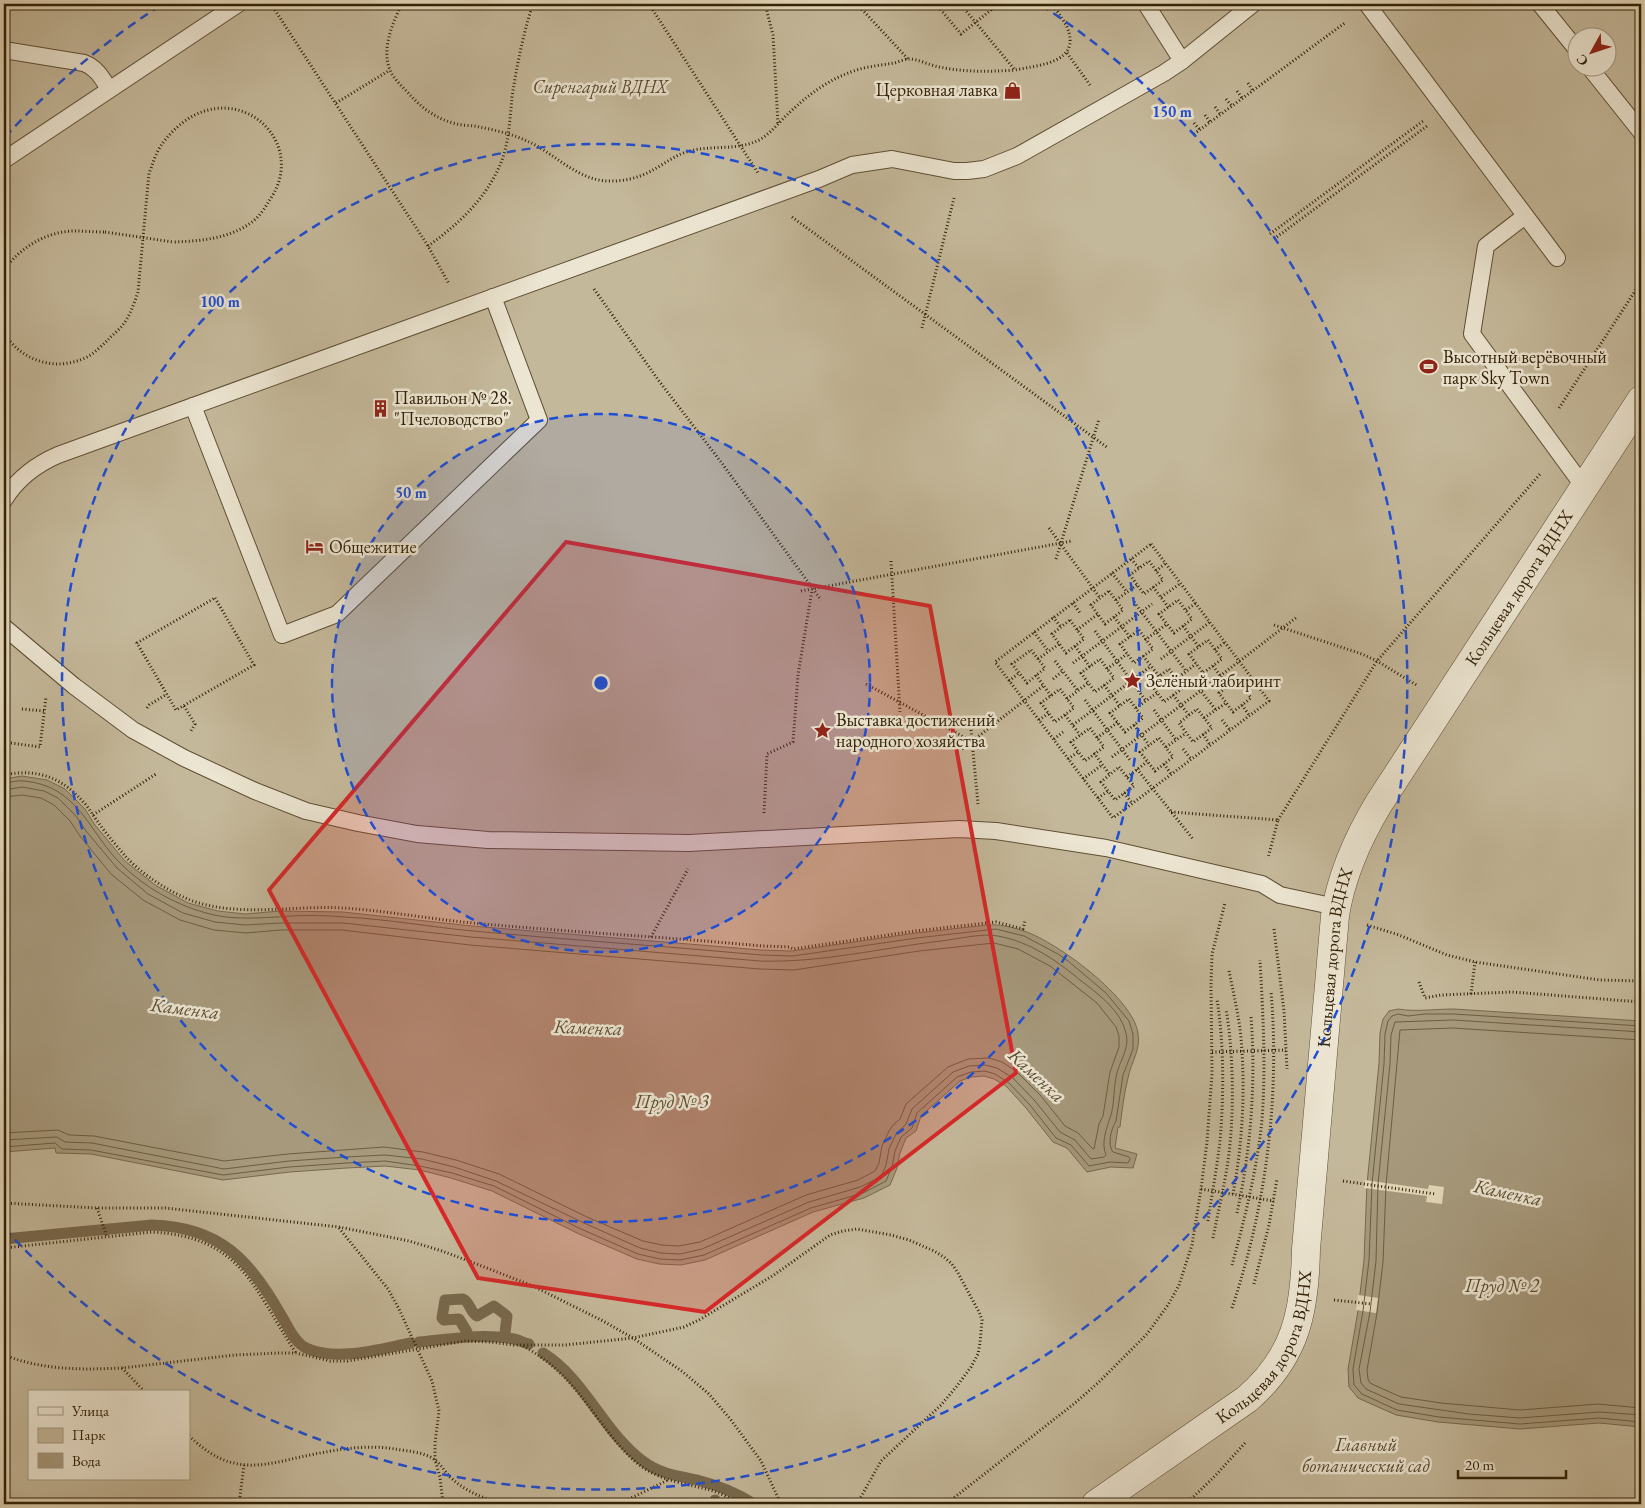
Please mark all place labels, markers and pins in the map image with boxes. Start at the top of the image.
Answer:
place label: Церковная лавка [876,78,999,101]
shop icon: Церковная лавка [1002,80,1022,100]
place label: Высотный верёвочный парк Sky Town [1443,345,1607,389]
sports icon: Высотный верёвочный парк Sky Town [1419,357,1439,377]
place label: Павильон № 28. "Пчеловодство" [394,386,512,430]
building icon: Павильон № 28. "Пчеловодство" [370,398,390,418]
place label: Общежитие [329,535,416,558]
hotel icon: Общежитие [305,537,325,557]
place label: Зелёный лабиринт [1146,669,1281,692]
place icon: Зелёный лабиринт [1122,671,1142,691]
centre of rings [592,674,610,692]
place label: Выставка достижений народного хозяйства [836,708,996,752]
place icon: Выставка достижений народного хозяйства [812,720,832,740]

